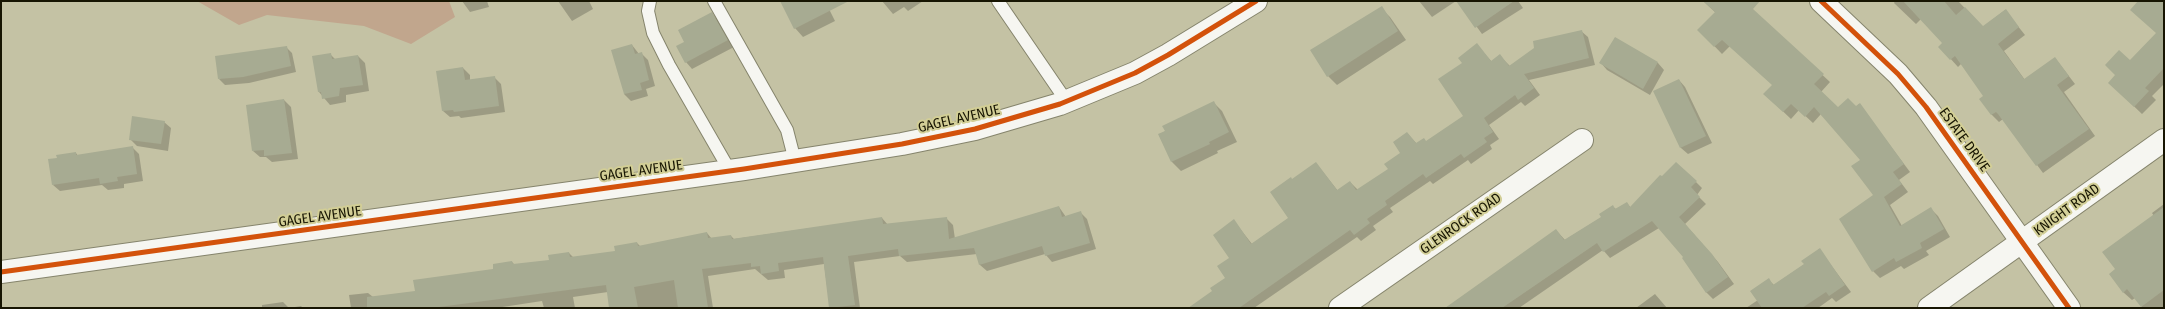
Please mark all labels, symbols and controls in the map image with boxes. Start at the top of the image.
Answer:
street label: GAGEL AVENUE [916,101,1002,137]
street label: ESTATE DRIVE [1935,105,1993,175]
street label: GAGEL AVENUE [598,157,684,185]
street label: KNIGHT ROAD [2031,180,2103,240]
street label: GLENROCK ROAD [1417,190,1505,258]
street label: GAGEL AVENUE [277,203,363,231]

